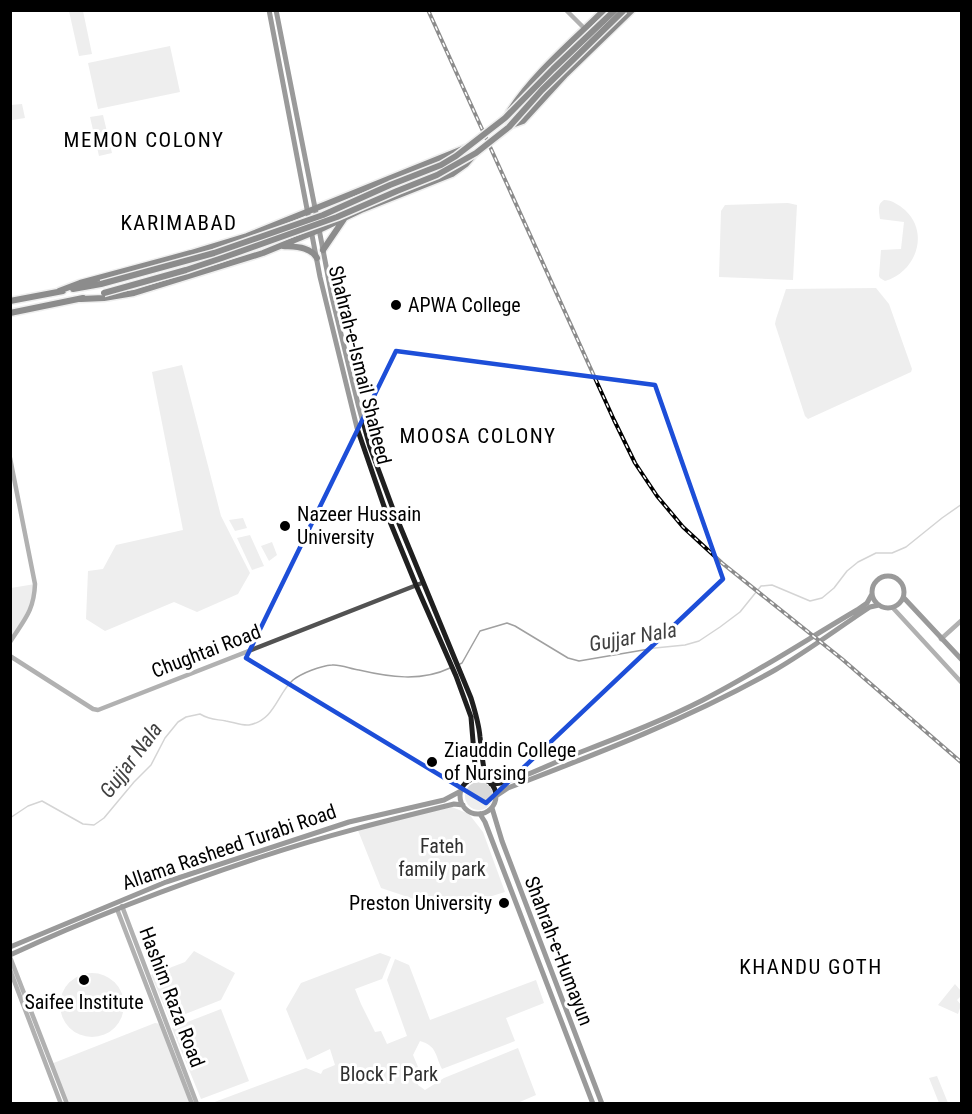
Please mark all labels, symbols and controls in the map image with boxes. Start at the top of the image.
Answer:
district label: MEMON COLONY [64,128,224,152]
district label: KARIMABAD [120,211,238,235]
street label: Shahrah-e-Ismail Shaheed [324,263,396,467]
place label: APWA College [408,293,521,317]
marker: APWA College [389,298,403,312]
district label: MOOSA COLONY [399,424,557,448]
place label: Nazeer Hussain University [297,502,421,549]
marker: Nazeer Hussain University [278,519,292,533]
water label: Gujjar Nala [587,617,679,657]
street label: Chughtai Road [148,619,264,683]
water label: Gujjar Nala [95,717,167,803]
place label: Ziauddin College of Nursing [444,738,576,785]
marker: Ziauddin College of Nursing [425,755,439,769]
street label: Allama Rasheed Turabi Road [119,799,339,895]
park label: Fateh family park [398,834,486,881]
street label: Shahrah-e-Humayun [520,873,598,1029]
place label: Preston University [349,891,492,915]
marker: Preston University [497,896,511,910]
street label: Hashim Raza Road [134,923,210,1071]
district label: KHANDU GOTH [739,955,883,979]
marker: Saifee Institute [77,973,91,987]
place label: Saifee Institute [24,990,144,1014]
park label: Block F Park [340,1062,438,1086]

